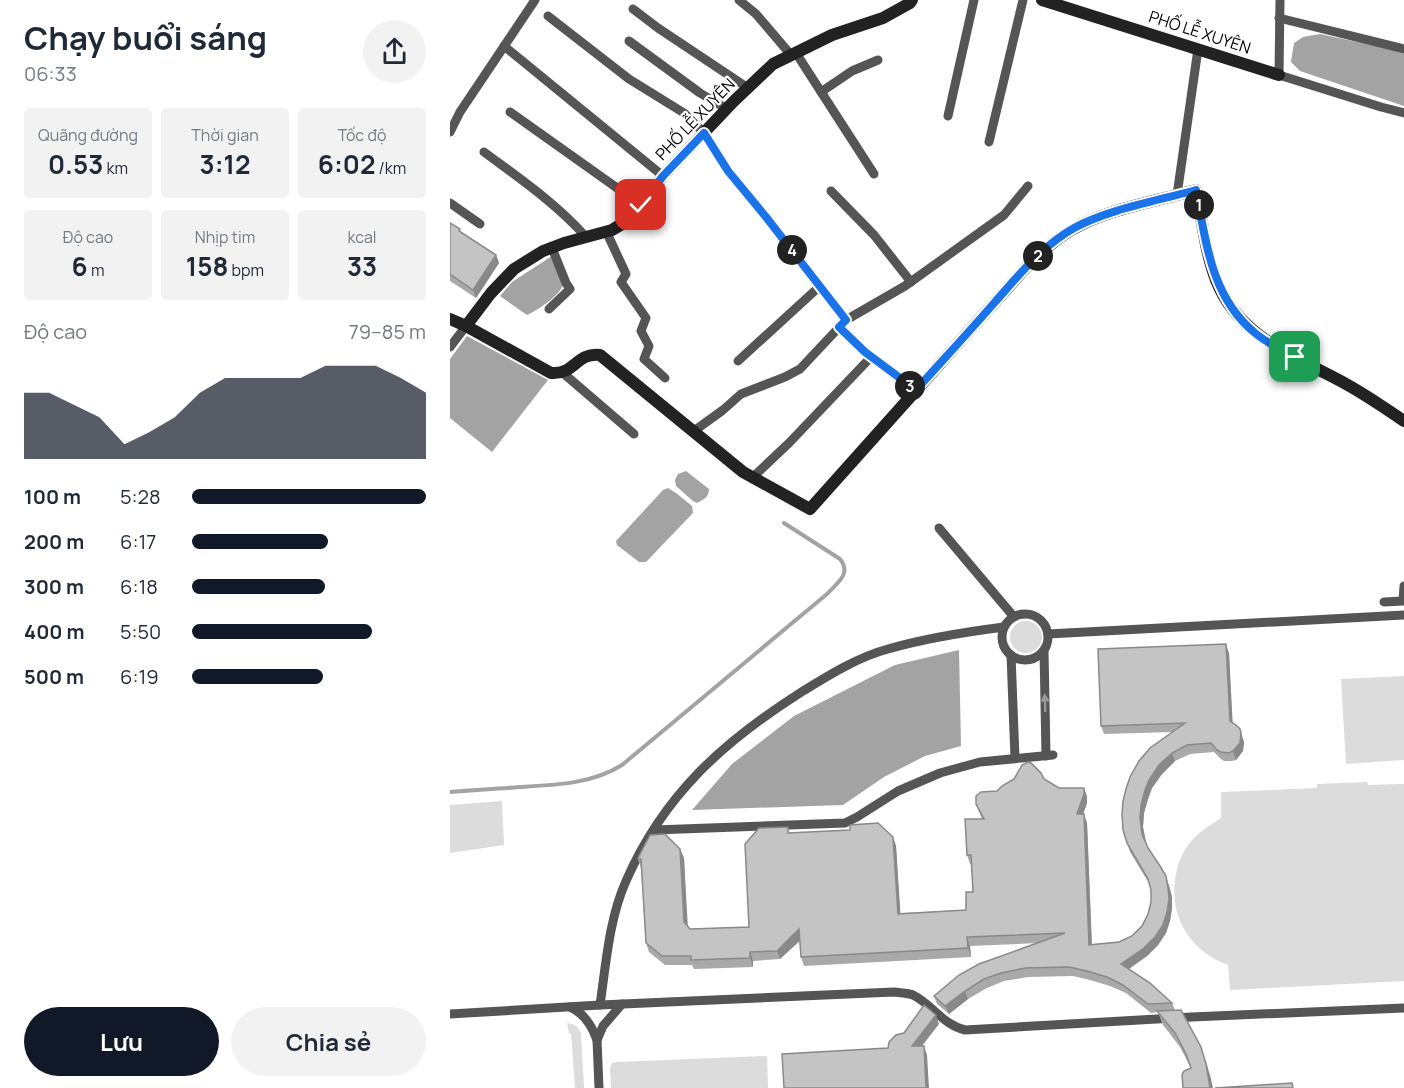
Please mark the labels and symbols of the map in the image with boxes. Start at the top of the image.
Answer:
street label: PHỐ LỄ XUYÊN [1146,4,1254,59]
street label: PHỐ LỄ XUYÊN [650,73,740,165]
pin [615,179,666,230]
pin: 1 [1184,190,1214,220]
pin: 4 [777,235,807,265]
pin: 2 [1023,241,1053,271]
pin [1269,331,1320,382]
pin: 3 [895,371,925,401]
one-way arrow [1040,694,1049,713]

